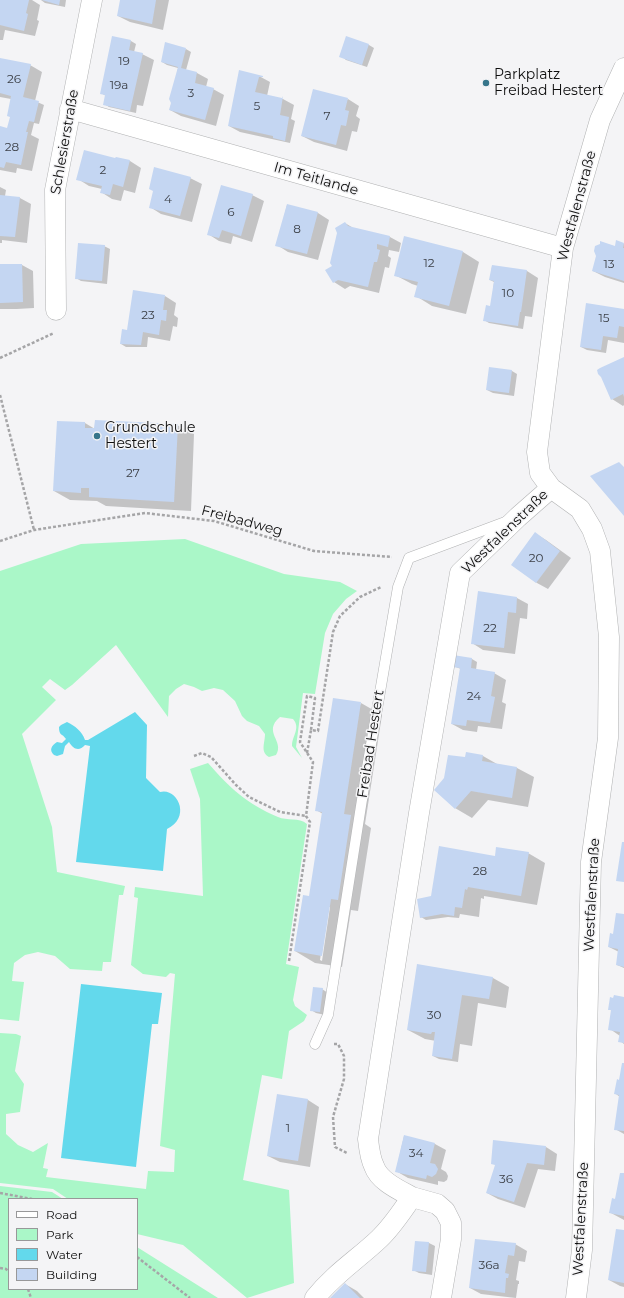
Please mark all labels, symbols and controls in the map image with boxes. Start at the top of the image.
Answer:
house number: 19 [118,54,130,68]
place label: Parkplatz Freibad Hestert [494,67,603,100]
house number: 26 [7,72,21,86]
house number: 19a [110,78,128,92]
marker: Parkplatz Freibad Hestert [481,78,491,88]
house number: 3 [188,86,194,100]
street label: Schlesierstraße [47,88,83,196]
house number: 5 [254,99,260,113]
house number: 7 [323,109,331,123]
house number: 28 [5,140,19,154]
street label: Westfalenstraße [554,149,600,263]
street label: Im Teitlande [272,159,360,199]
house number: 2 [100,163,106,177]
house number: 4 [164,192,172,206]
house number: 6 [227,205,235,219]
house number: 8 [293,222,301,236]
house number: 12 [423,256,435,270]
house number: 13 [603,257,615,271]
house number: 10 [502,286,514,300]
house number: 23 [141,308,155,322]
house number: 15 [598,311,610,325]
place label: Grundschule Hestert [105,420,195,452]
marker: Grundschule Hestert [92,431,102,441]
house number: 27 [126,466,140,480]
street label: Westfalenstraße [458,486,552,578]
street label: Freibadweg [199,502,285,540]
house number: 20 [529,551,543,565]
house number: 22 [483,621,497,635]
street label: Freibad Hestert [354,689,388,799]
house number: 24 [467,689,481,703]
street label: Westfalenstraße [581,838,603,952]
house number: 28 [473,864,487,878]
house number: 30 [427,1008,441,1022]
house number: 1 [286,1121,290,1135]
house number: 34 [409,1146,423,1160]
street label: Westfalenstraße [570,1162,592,1276]
house number: 36 [499,1172,513,1186]
legend [8,1198,138,1290]
text: Road [46,1207,77,1222]
text: Park [46,1227,73,1242]
text: Water [46,1247,82,1262]
house number: 36a [478,1258,500,1272]
text: Building [46,1267,97,1282]

